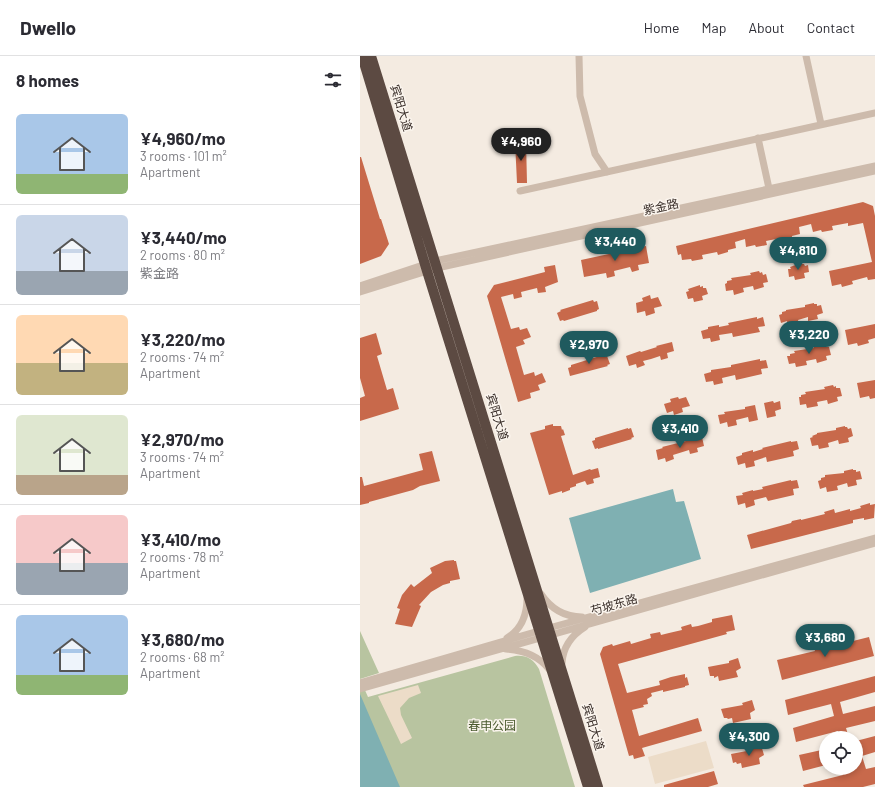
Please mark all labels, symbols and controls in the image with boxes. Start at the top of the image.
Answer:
text: Dwello [20,16,76,39]
text: Home [644,19,680,36]
text: Map [702,19,726,36]
text: About [748,19,785,36]
text: Contact [807,19,855,36]
icon: filters [322,69,344,91]
text: 8 homes [16,70,79,90]
street label: 宾阳大道 [388,83,416,133]
text: ¥4,960/mo [140,128,225,148]
pin: ¥4,960 [488,128,554,162]
icon: home [48,130,96,178]
text: ¥4,960 [500,133,542,149]
text: 3 rooms · 101 m² [140,148,227,164]
text: Apartment [140,164,201,180]
street label: 紫金路 [642,195,680,217]
text: ¥3,440/mo [140,227,227,247]
pin: ¥3,440 [582,228,648,262]
icon: home [48,231,96,279]
text: ¥3,440 [594,233,636,249]
pin: ¥4,810 [765,237,831,271]
text: ¥4,810 [778,242,818,258]
text: 2 rooms · 80 m² [140,247,225,263]
text: 紫金路 [140,265,179,281]
pin: ¥3,220 [776,321,842,355]
text: ¥3,220 [788,326,830,342]
text: ¥3,220/mo [140,329,225,349]
icon: home [48,331,96,379]
pin: ¥2,970 [556,331,622,365]
text: ¥2,970 [569,336,609,352]
text: 2 rooms · 74 m² [140,349,224,365]
text: Apartment [140,365,201,381]
street label: 宾阳大道 [484,392,512,442]
pin: ¥3,410 [647,415,713,449]
text: ¥3,410 [661,420,699,436]
text: ¥2,970/mo [140,429,224,449]
icon: home [48,431,96,479]
text: 3 rooms · 74 m² [140,449,224,465]
text: Apartment [140,465,201,481]
text: ¥3,410/mo [140,529,221,549]
icon: home [48,531,96,579]
text: 2 rooms · 78 m² [140,549,224,565]
text: Apartment [140,565,201,581]
street label: 芍坡东路 [589,591,639,617]
pin: ¥3,680 [792,624,858,658]
text: ¥3,680/mo [140,629,225,649]
text: ¥3,680 [805,629,845,645]
icon: home [48,631,96,679]
text: 2 rooms · 68 m² [140,649,224,665]
text: Apartment [140,665,201,681]
street label: 宾阳大道 [580,702,608,752]
park label: 春申公园 [468,718,516,732]
pin: ¥4,300 [716,723,782,757]
text: ¥4,300 [728,728,770,744]
map controls [819,731,863,775]
button: locate [819,731,863,775]

